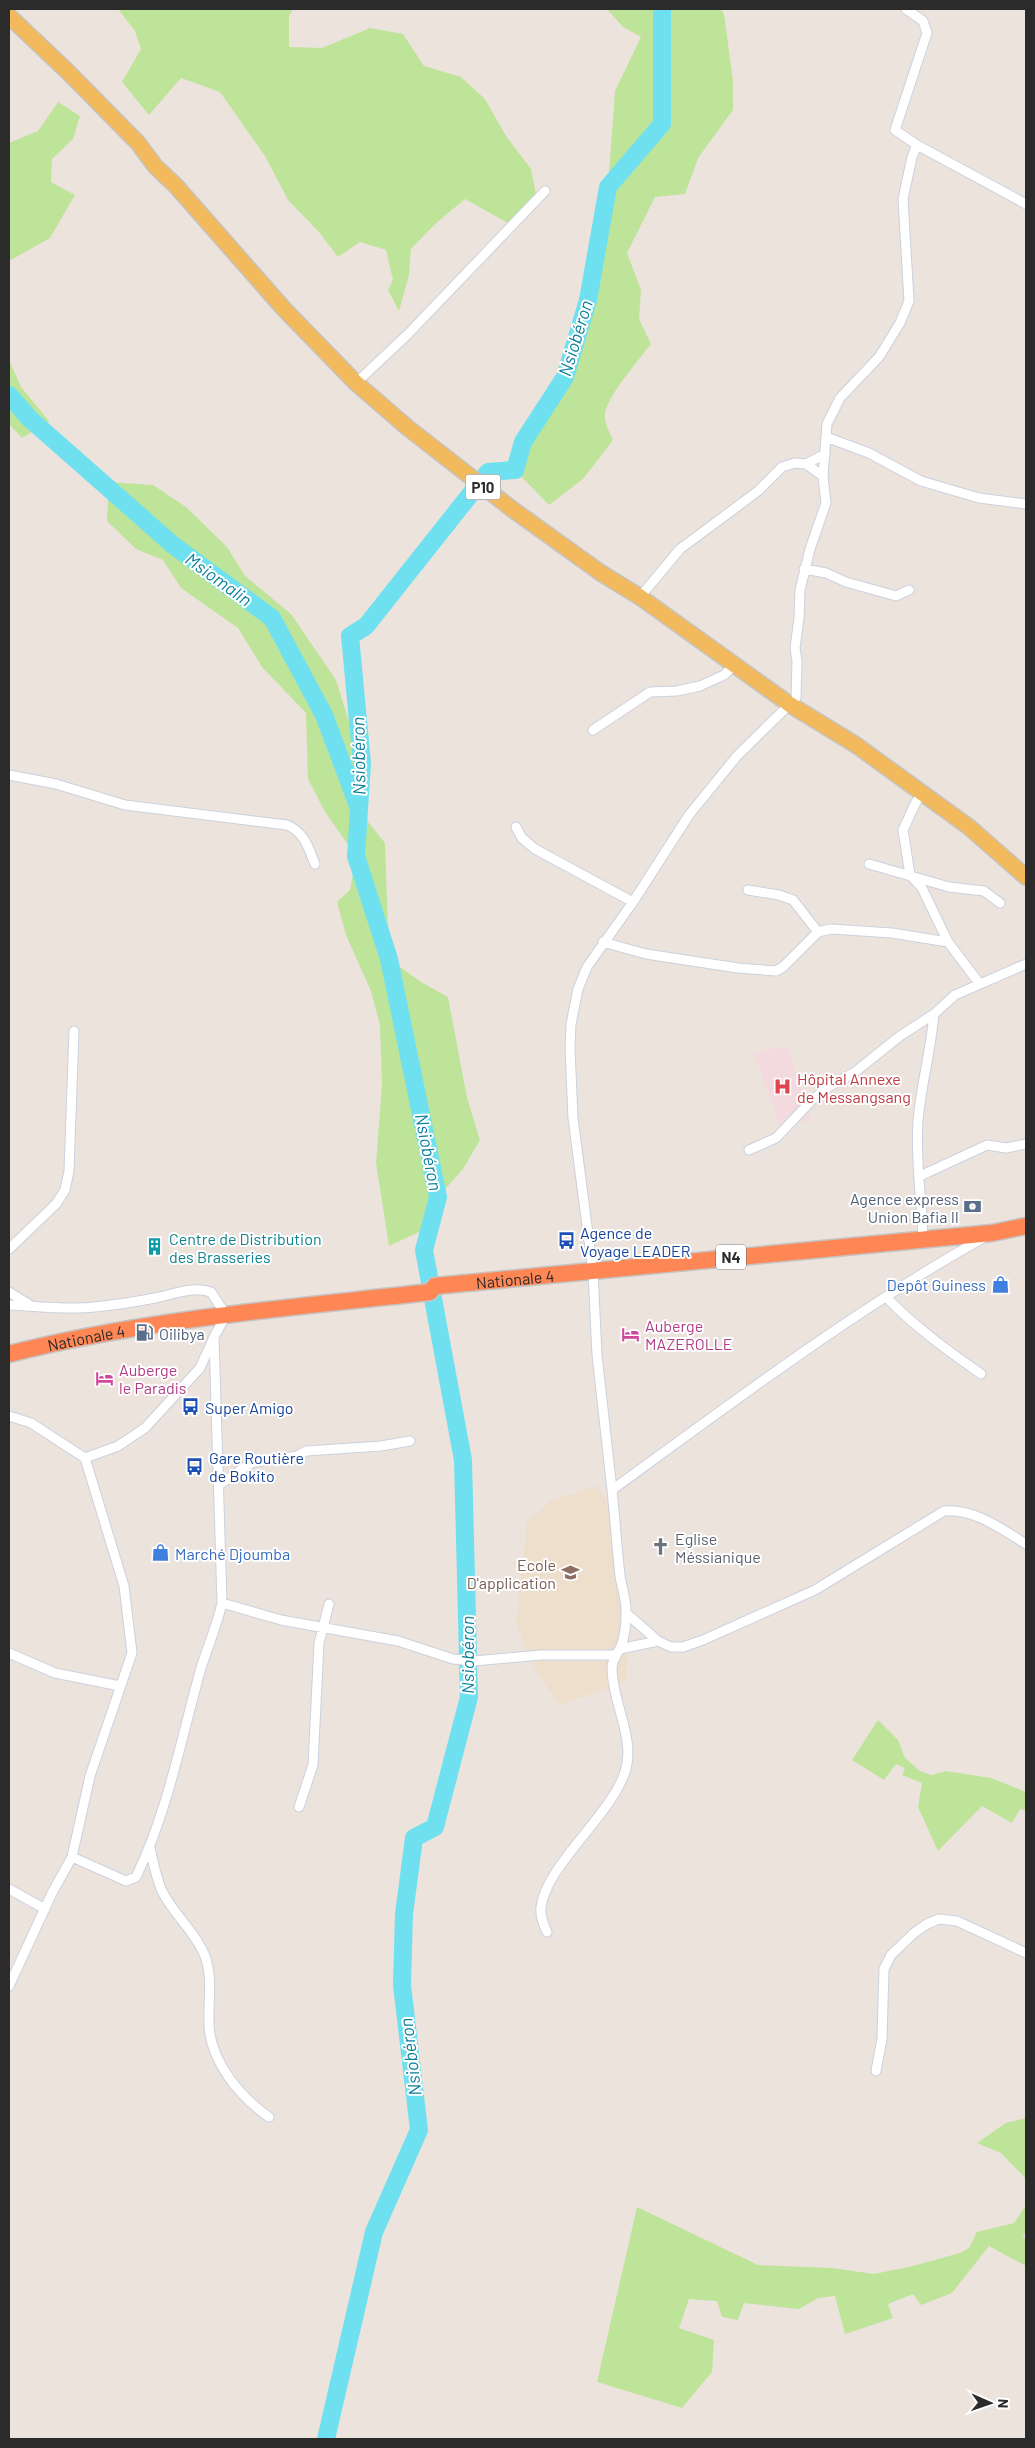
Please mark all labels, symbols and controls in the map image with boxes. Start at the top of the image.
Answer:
water label: Nsiobéron [553,297,597,379]
road number: P10 [466,474,500,500]
water label: Msiomalin [181,548,257,610]
water label: Nsiobéron [346,717,370,795]
place label: Hôpital Annexe de Messangsang [797,1069,911,1106]
hospital icon: Hôpital Annexe de Messangsang [773,1077,793,1097]
water label: Nsiobéron [411,1112,447,1192]
place label: Agence express Union Bafia II [850,1189,959,1226]
bank icon: Agence express Union Bafia II [963,1197,983,1217]
place label: Agence de Voyage LEADER [580,1223,691,1260]
place label: Centre de Distribution des Brasseries [169,1229,322,1266]
bus stop icon: Agence de Voyage LEADER [556,1231,576,1251]
building icon: Centre de Distribution des Brasseries [145,1237,165,1257]
road number: N4 [716,1244,746,1270]
street label: Nationale 4 [475,1265,555,1292]
shop icon: Depôt Guiness [990,1274,1010,1294]
place label: Depôt Guiness [887,1275,986,1294]
place label: Auberge MAZEROLLE [645,1316,733,1353]
street label: Nationale 4 [46,1320,126,1354]
fuel station icon: Oilibya [135,1323,155,1343]
place label: Oilibya [159,1324,205,1343]
hotel icon: Auberge MAZEROLLE [621,1324,641,1344]
place label: Auberge le Paradis [119,1360,187,1397]
hotel icon: Auberge le Paradis [95,1368,115,1388]
bus stop icon: Super Amigo [181,1397,201,1417]
place label: Super Amigo [205,1398,294,1417]
place label: Gare Routière de Bokito [209,1448,304,1485]
bus stop icon: Gare Routière de Bokito [185,1456,205,1476]
place label: Eglise Méssianique [675,1529,761,1566]
church icon: Eglise Méssianique [651,1537,671,1557]
shop icon: Marché Djoumba [151,1543,171,1563]
place label: Marché Djoumba [175,1544,290,1563]
place label: Ecole D'application [467,1555,556,1592]
school or university icon: Ecole D'application [560,1563,580,1583]
water label: Nsiobéron [456,1616,478,1694]
water label: Nsiobéron [394,2017,426,2097]
north arrow [965,2378,1015,2428]
text: N [995,2399,1012,2408]

